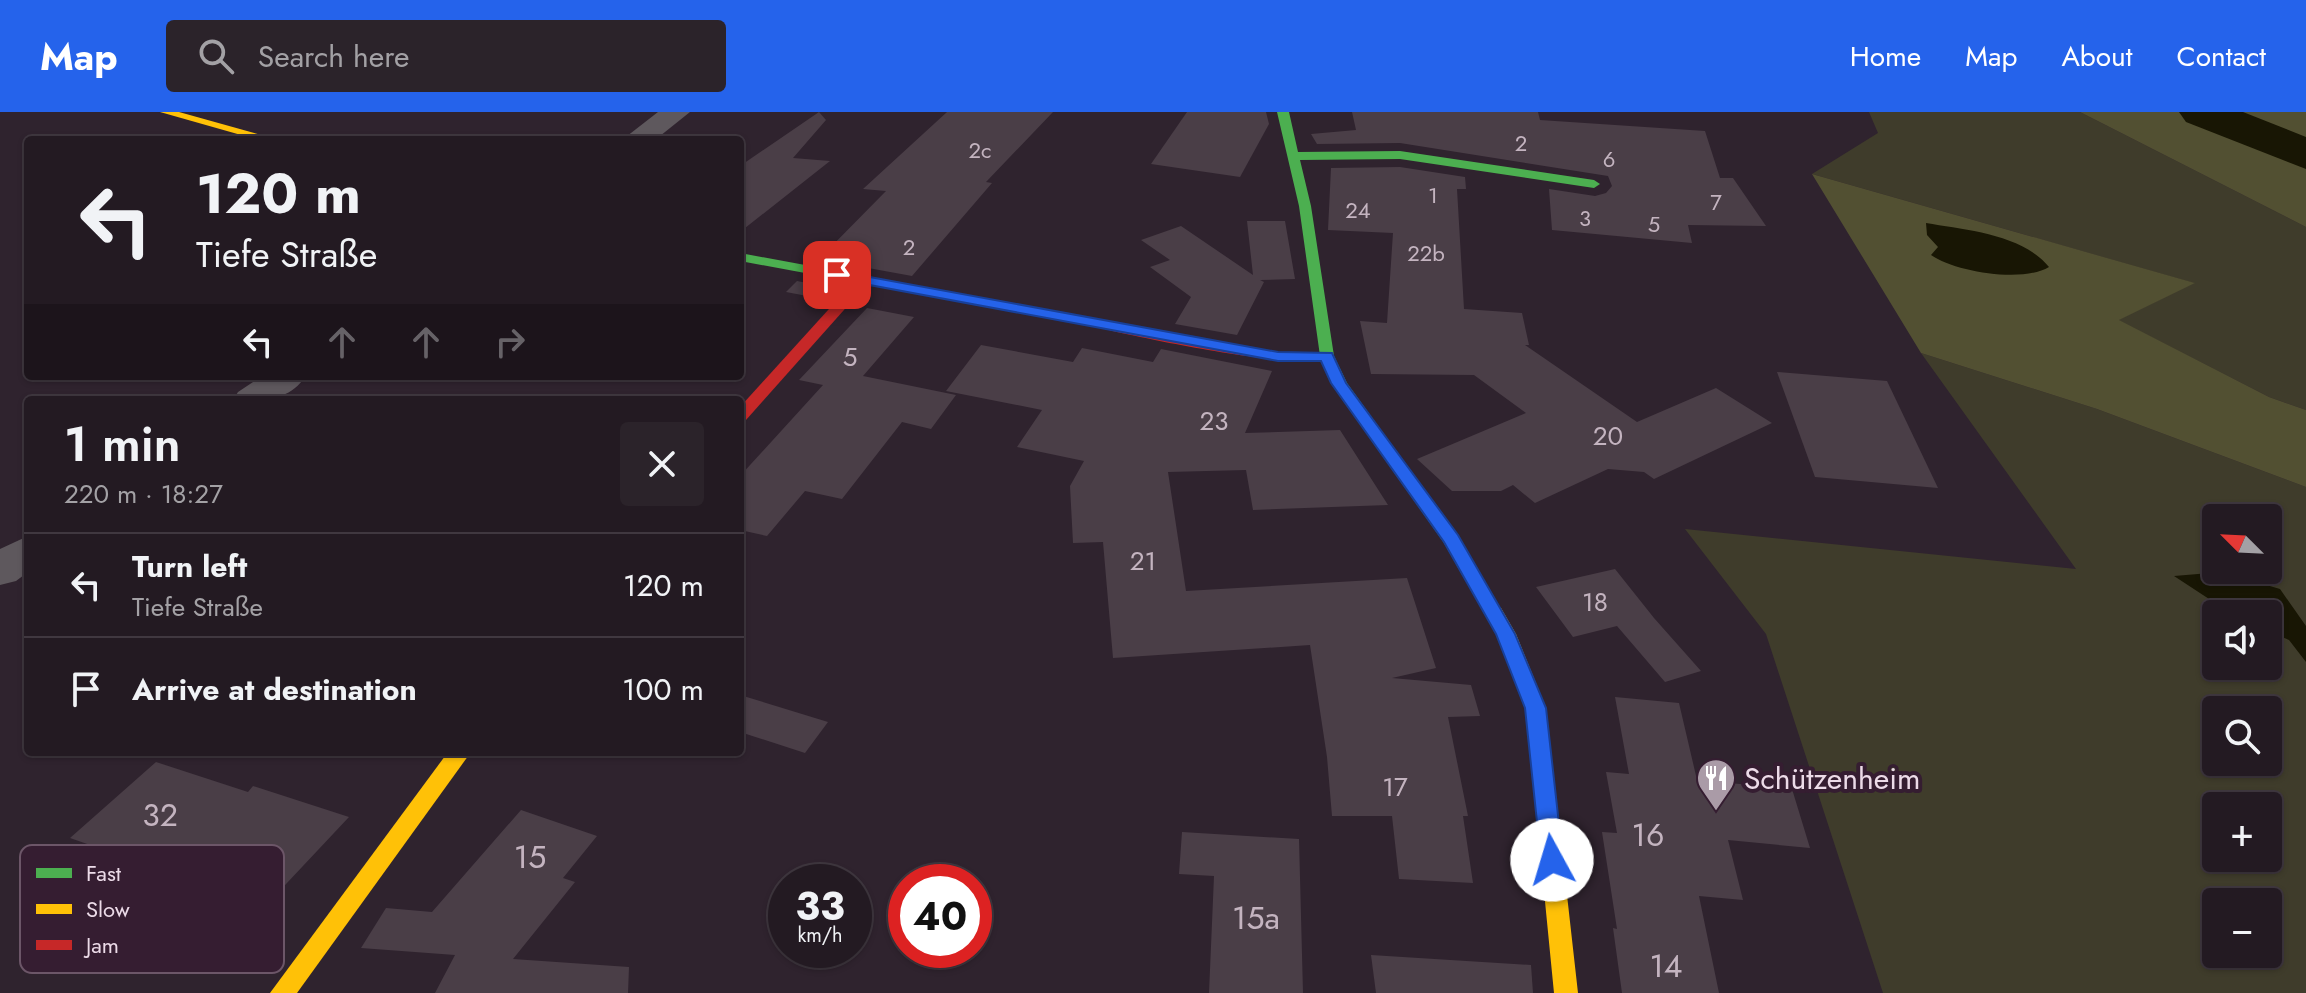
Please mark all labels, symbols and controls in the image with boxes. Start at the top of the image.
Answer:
search box [166,20,726,92]
text: Map [40,29,118,84]
icon: search [194,34,238,78]
text: Search here [258,35,410,78]
text: Home [1850,36,1921,77]
text: Map [1965,36,2017,77]
text: About [2061,36,2133,77]
text: Contact [2177,36,2266,77]
house number: 2 [1515,127,1527,159]
house number: 2c [968,134,992,166]
house number: 6 [1603,143,1615,175]
text: 120 m [196,153,361,234]
icon: left [64,168,168,272]
house number: 1 [1428,179,1438,211]
house number: 7 [1710,186,1722,218]
house number: 24 [1345,194,1371,226]
house number: 3 [1579,202,1591,234]
house number: 5 [1648,208,1660,240]
text: Tiefe Straße [196,228,377,280]
house number: 2 [903,231,915,263]
house number: 22b [1407,237,1445,269]
pin [803,241,871,309]
icon: arrive [815,253,859,297]
icon: left [236,320,280,364]
icon: ahead [320,320,364,364]
icon: ahead [404,320,448,364]
icon: right [488,320,532,364]
house number: 5 [843,338,857,376]
house number: 23 [1200,402,1229,440]
text: 1 min [64,410,181,479]
house number: 20 [1593,417,1623,455]
button: close [620,422,704,506]
text: 220 m · 18:27 [64,475,223,513]
north arrow [2202,504,2282,584]
map controls [2202,504,2282,968]
house number: 21 [1130,542,1156,580]
text: Turn left [132,545,247,588]
icon: left [64,563,108,607]
text: 120 m [623,564,704,607]
house number: 18 [1582,583,1608,621]
text: Tiefe Straße [132,588,263,626]
button: sound [2202,600,2282,680]
icon: arrive [64,667,108,711]
text: Arrive at destination [132,668,417,711]
text: 100 m [622,668,704,711]
button: search [2202,696,2282,776]
restaurant icon: Schützenheim [1695,757,1737,812]
place label: Schützenheim [1744,757,1920,800]
house number: 17 [1382,768,1408,806]
house number: 32 [142,792,178,838]
button: + [2202,792,2282,872]
house number: 16 [1632,812,1664,858]
position arrow [1510,818,1594,902]
house number: 15 [514,834,546,880]
legend [20,845,284,973]
text: Fast [86,857,122,889]
speed limit sign: 40 [888,864,992,968]
text: 33 [795,877,845,935]
button: − [2202,888,2282,968]
text: Slow [86,893,130,925]
house number: 15a [1232,895,1280,941]
text: km/h [797,921,843,950]
text: Jam [83,929,119,961]
house number: 14 [1649,943,1683,989]

